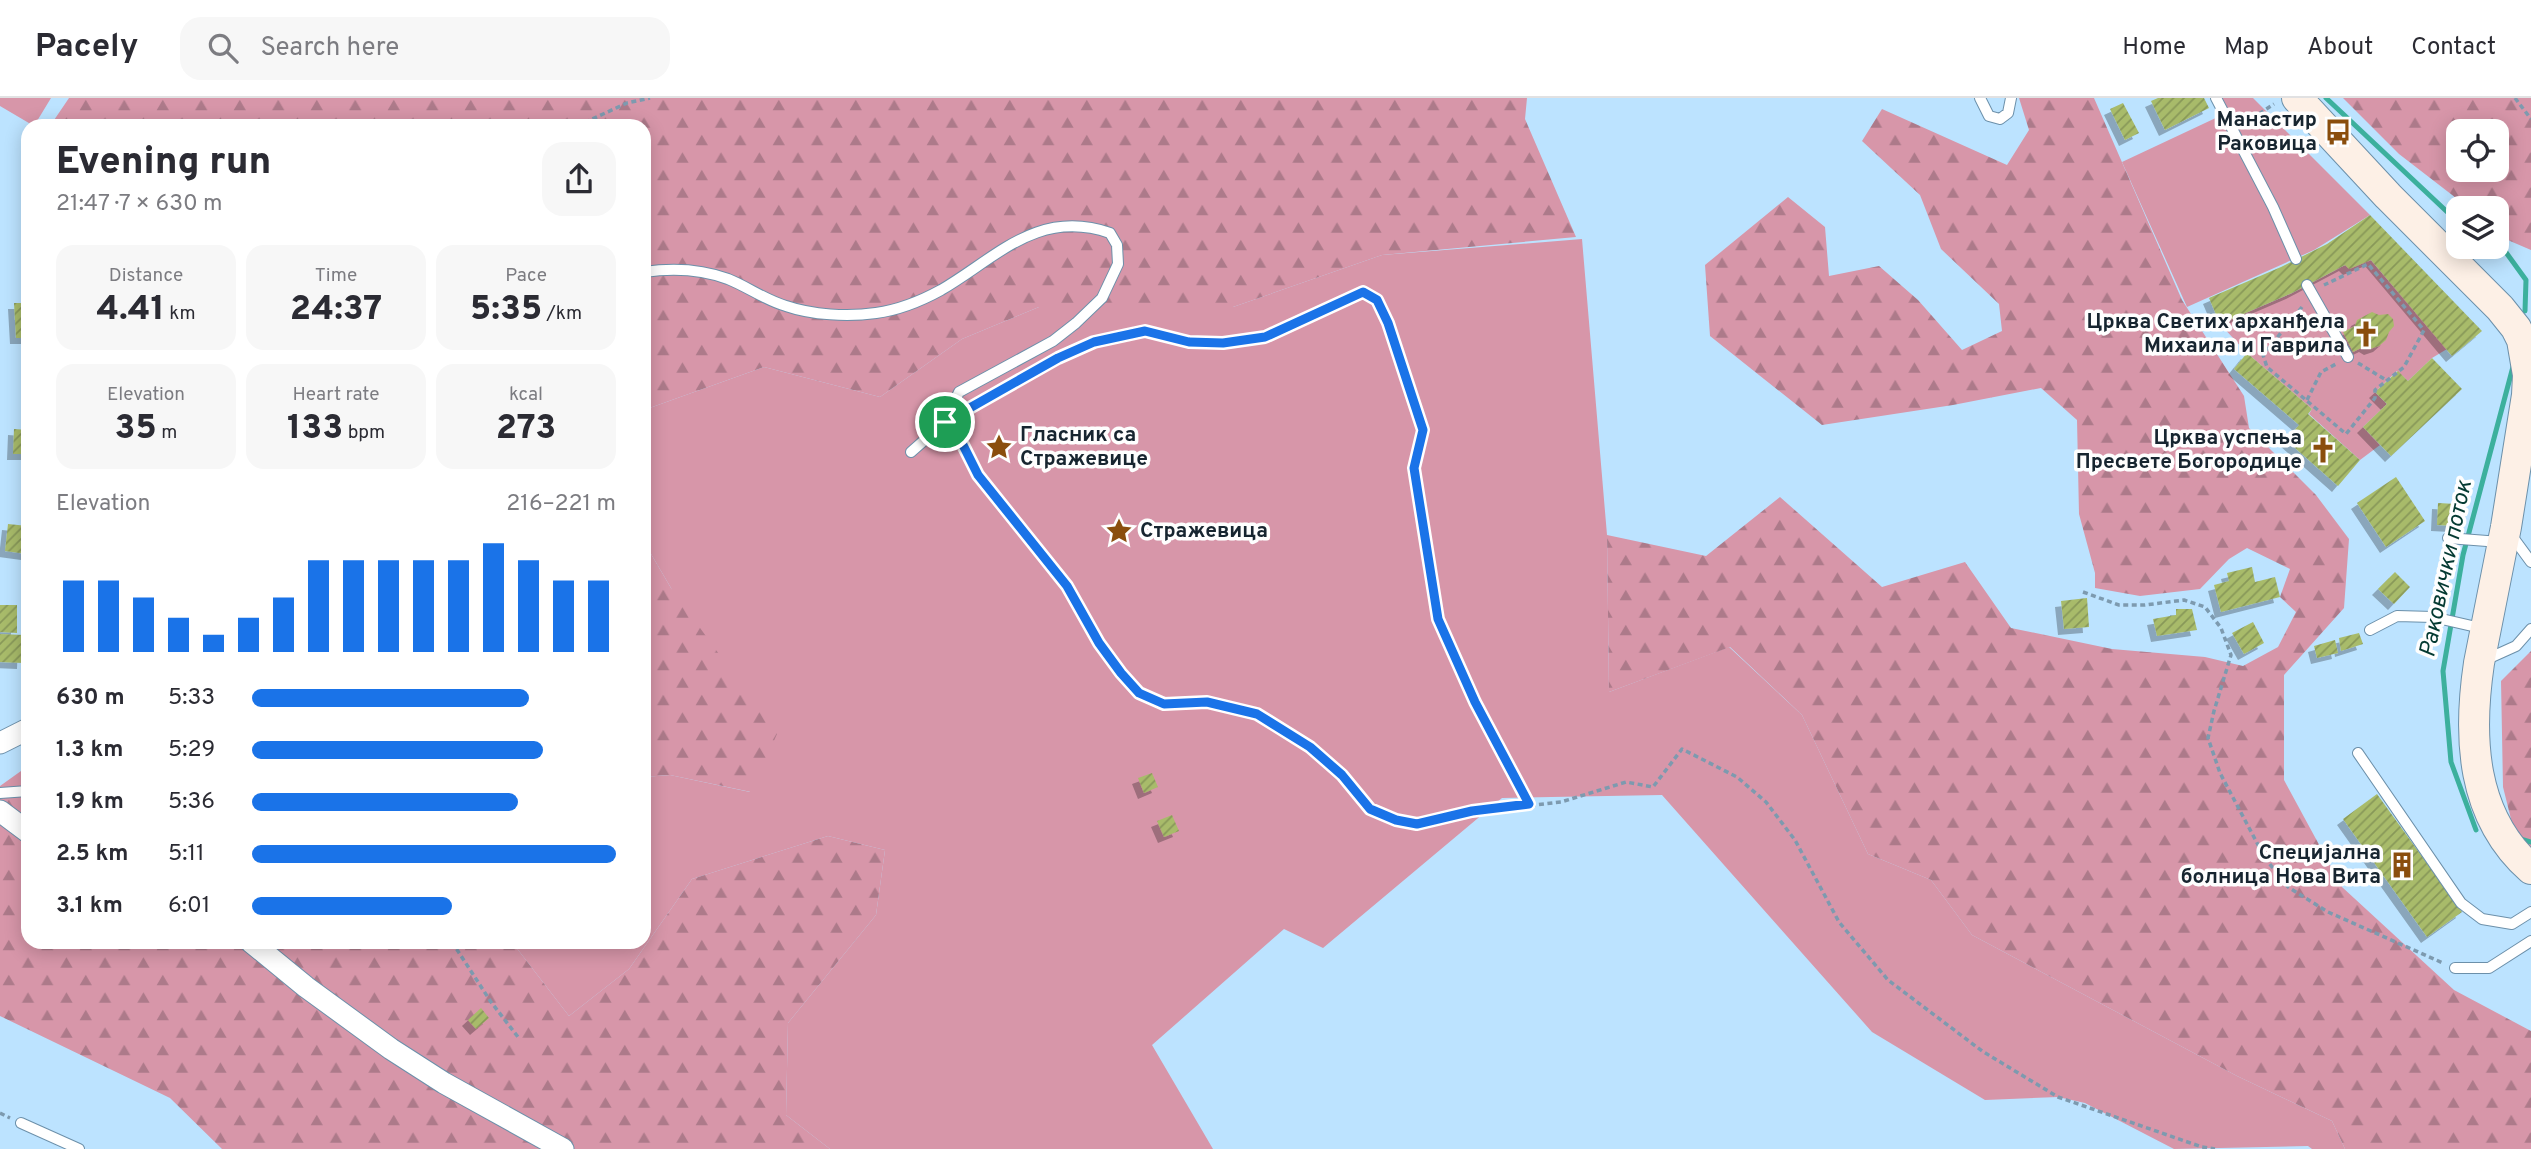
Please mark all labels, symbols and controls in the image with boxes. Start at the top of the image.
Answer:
search box [180,17,670,80]
text: Pacely [35,27,138,69]
icon: search [204,29,242,67]
text: Search here [260,32,399,65]
text: Home [2122,33,2186,63]
text: Map [2224,33,2269,63]
text: About [2307,33,2373,63]
text: Contact [2411,33,2496,63]
place label: Манастир Раковица [2216,107,2317,158]
bus stop icon: Манастир Раковица [2323,117,2353,147]
map controls [2446,119,2509,259]
button: locate [2446,119,2509,182]
text: Evening run [56,139,271,188]
button: share [542,142,616,216]
text: 21:47 · 7 × 630 m [56,190,223,219]
button: layers [2446,196,2509,259]
text: Distance [109,264,183,288]
text: Time [315,264,357,288]
text: Pace [505,264,547,288]
text: 4.41 [96,288,165,332]
text: 24:37 [290,288,382,332]
text: 5:35 [470,288,542,332]
text: km [165,302,196,326]
text: /km [542,302,582,326]
place label: Црква Светих арханђела Михаила и Гаврила [2087,309,2345,360]
church icon: Црква Светих арханђела Михаила и Гаврила [2351,319,2381,349]
text: Elevation [107,383,185,407]
text: Heart rate [293,383,379,407]
text: kcal [509,383,543,407]
pin [915,392,975,452]
icon: arrive [926,403,964,441]
text: 35 [115,407,157,451]
text: 133 [287,407,343,451]
text: 273 [496,407,556,451]
text: m [157,421,177,445]
text: bpm [343,421,385,445]
place label: Гласник са Стражевице [1020,422,1148,473]
place label: Црква успења Пресвете Богородице [2076,425,2302,476]
place icon: Гласник са Стражевице [984,432,1014,462]
church icon: Црква успења Пресвете Богородице [2308,435,2338,465]
water label: Раковички поток [2414,477,2480,660]
text: Elevation [56,490,151,519]
text: 216–221 m [506,490,616,519]
place icon: Стражевица [1104,516,1134,546]
place label: Стражевица [1140,518,1268,545]
text: 630 m [56,684,125,713]
text: 5:33 [168,684,215,713]
text: 1.3 km [56,736,123,765]
text: 5:29 [168,736,215,765]
text: 1.9 km [56,788,124,817]
text: 5:36 [168,788,215,817]
text: 2.5 km [56,840,129,869]
text: 5:11 [168,840,205,869]
place label: Специјална болница Нова Вита [2181,840,2381,891]
building icon: Специјална болница Нова Вита [2387,850,2417,880]
text: 3.1 km [56,892,123,921]
text: 6:01 [168,892,210,921]

